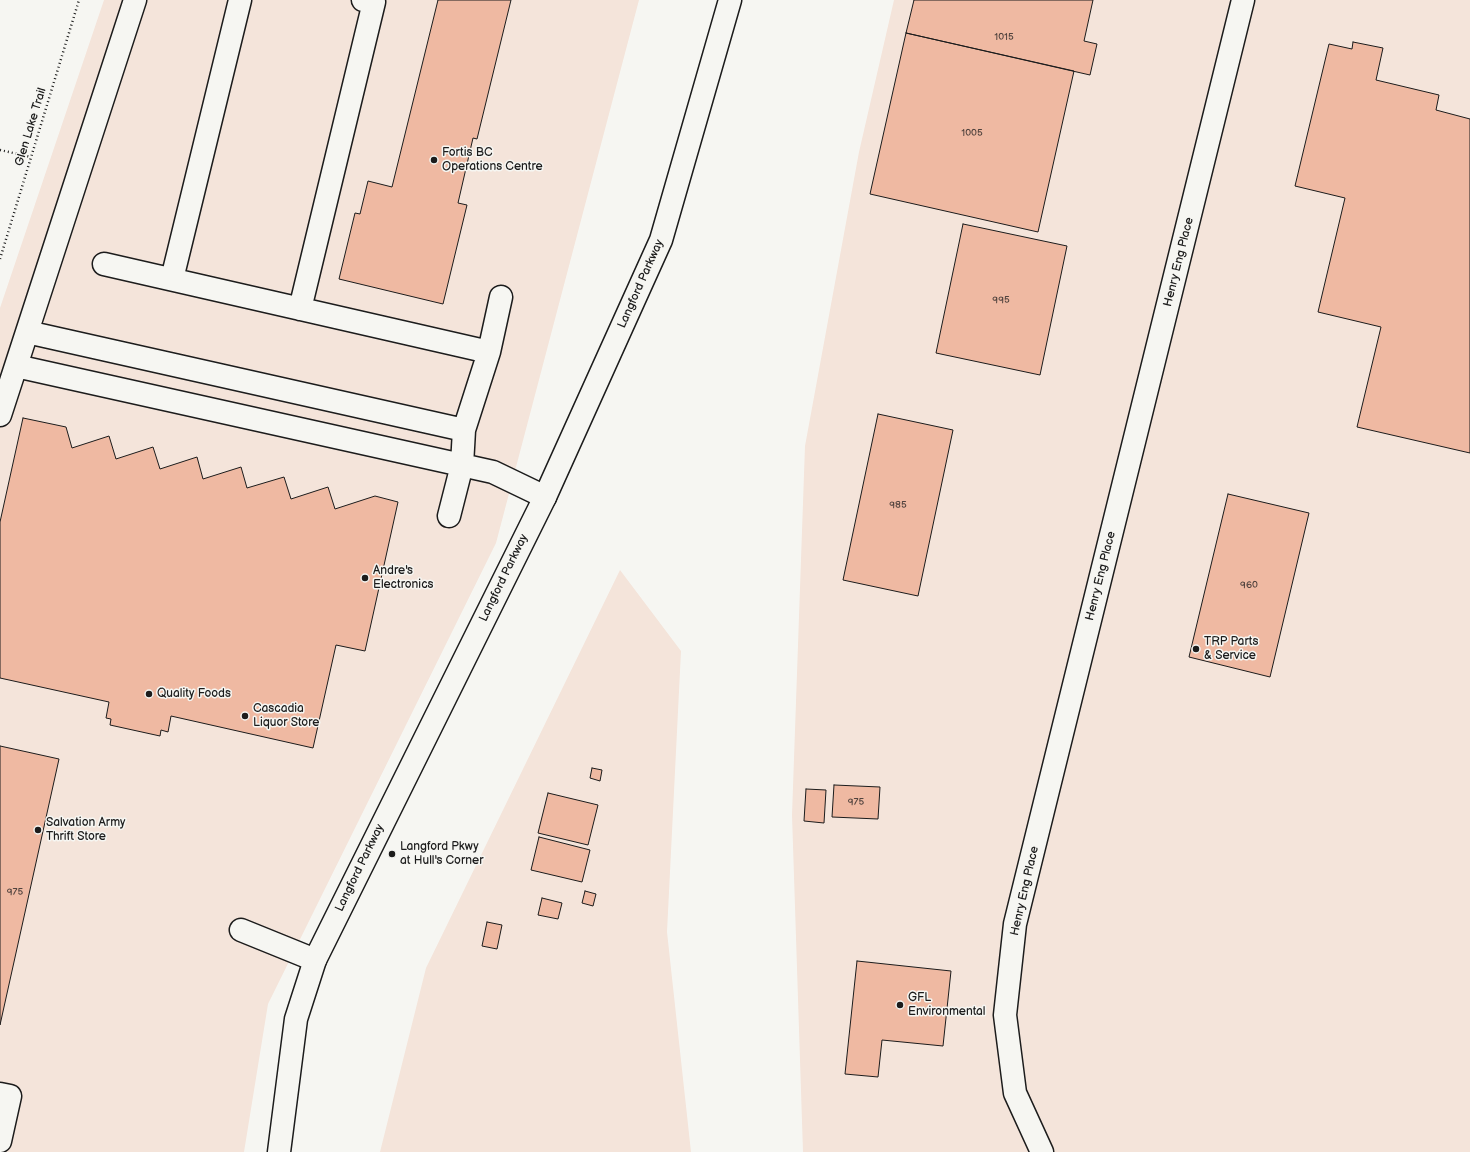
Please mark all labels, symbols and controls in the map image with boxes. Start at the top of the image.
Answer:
house number: 1015 [994,31,1014,43]
street label: Glen Lake Trail [12,86,50,168]
house number: 1005 [961,127,983,139]
place label: Fortis BC Operations Centre [442,146,543,174]
marker: Fortis BC Operations Centre [429,155,439,165]
street label: Henry Eng Place [1161,216,1197,308]
street label: Langford Parkway [615,237,667,331]
house number: 995 [992,294,1010,306]
house number: 985 [889,499,907,511]
street label: Henry Eng Place [1083,530,1119,622]
street label: Langford Parkway [477,532,531,624]
place label: Andre's Electronics [373,564,433,592]
marker: Andre's Electronics [360,573,370,583]
house number: 960 [1240,579,1258,591]
place label: TRP Parts & Service [1204,635,1258,663]
marker: TRP Parts & Service [1191,644,1201,654]
place label: Quality Foods [157,687,231,701]
marker: Quality Foods [144,689,154,699]
place label: Cascadia Liquor Store [253,702,319,730]
marker: Cascadia Liquor Store [240,711,250,721]
house number: 975 [848,796,864,808]
place label: Salvation Army Thrift Store [46,816,125,844]
street label: Langford Parkway [333,822,387,914]
marker: Salvation Army Thrift Store [33,825,43,835]
place label: Langford Pkwy at Hull's Corner [400,840,483,868]
street label: Henry Eng Place [1008,845,1042,937]
marker: Langford Pkwy at Hull's Corner [387,849,397,859]
house number: 975 [7,886,23,898]
place label: GFL Environmental [908,991,986,1019]
marker: GFL Environmental [895,1000,905,1010]

